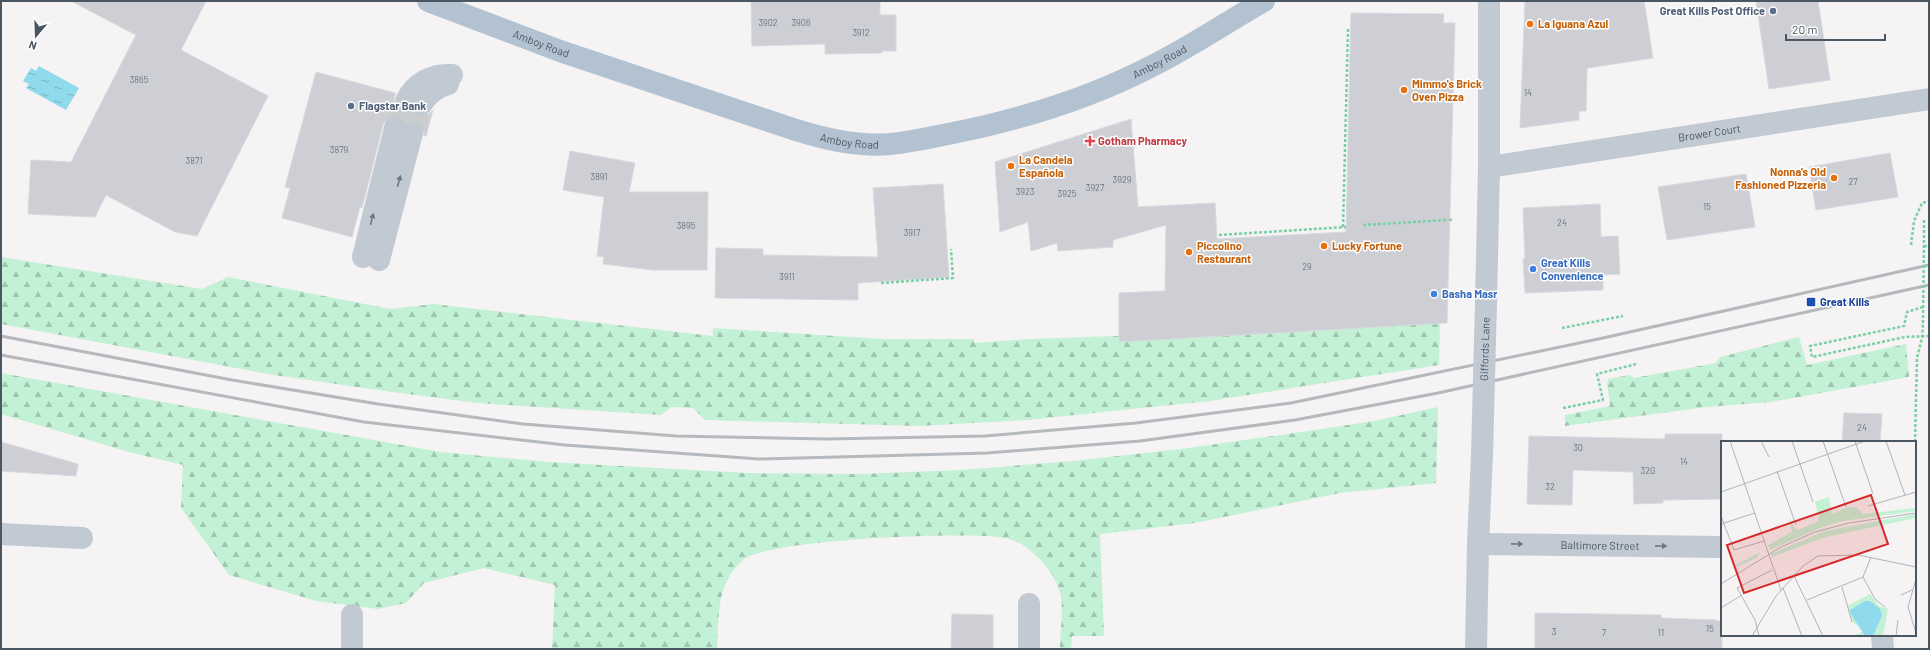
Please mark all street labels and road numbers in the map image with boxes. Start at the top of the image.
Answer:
street label: Amboy Road [511,27,571,60]
street label: Amboy Road [1130,42,1189,81]
street label: Brower Court [1677,121,1742,144]
street label: Amboy Road [819,130,879,151]
street label: Giffords Lane [1477,317,1492,381]
street label: Baltimore Street [1560,538,1640,552]

